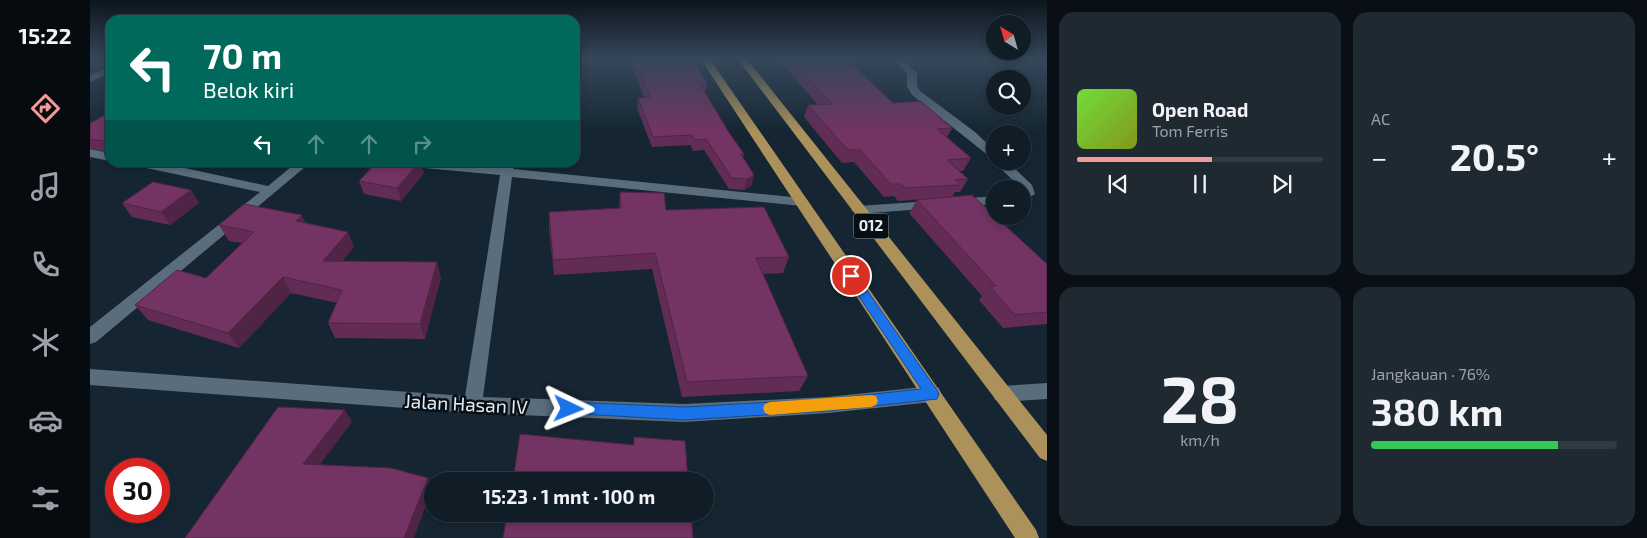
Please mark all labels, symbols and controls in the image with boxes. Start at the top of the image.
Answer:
north arrow [986,15,1031,60]
map controls [986,15,1031,225]
text: 15:22 [19,22,71,48]
text: 70 m [203,34,282,76]
icon: left [120,35,185,100]
button: search [986,70,1031,115]
text: Belok kiri [203,76,294,102]
icon: directions [28,91,63,126]
text: Open Road [1152,98,1248,121]
text: AC [1371,109,1390,128]
text: Tom Ferris [1152,121,1228,140]
button: + [986,125,1031,170]
icon: left [249,130,277,158]
icon: ahead [302,130,330,158]
icon: ahead [355,130,383,158]
icon: right [408,130,436,158]
text: 20.5° [1450,133,1539,179]
text: − [1371,140,1387,174]
text: + [1602,140,1617,174]
icon: music [28,169,63,204]
icon: previous [1104,170,1132,198]
icon: pause [1186,170,1214,198]
icon: next [1268,170,1296,198]
button: − [986,180,1031,225]
road number: 012 [854,214,888,238]
icon: phone [28,247,63,282]
pin [830,255,872,297]
icon: arrive [837,262,865,290]
icon: climate [28,325,63,360]
text: 28 [1161,358,1239,436]
text: Jangkauan · 76% [1371,364,1490,383]
position arrow [542,382,594,434]
text: 380 km [1371,388,1503,434]
street label: Jalan Hasan IV [404,389,529,418]
icon: car [28,403,63,438]
text: km/h [1180,430,1220,449]
speed limit sign: 30 [105,458,170,523]
icon: filters [28,481,63,516]
text: 15:23 · 1 mnt · 100 m [483,485,655,508]

